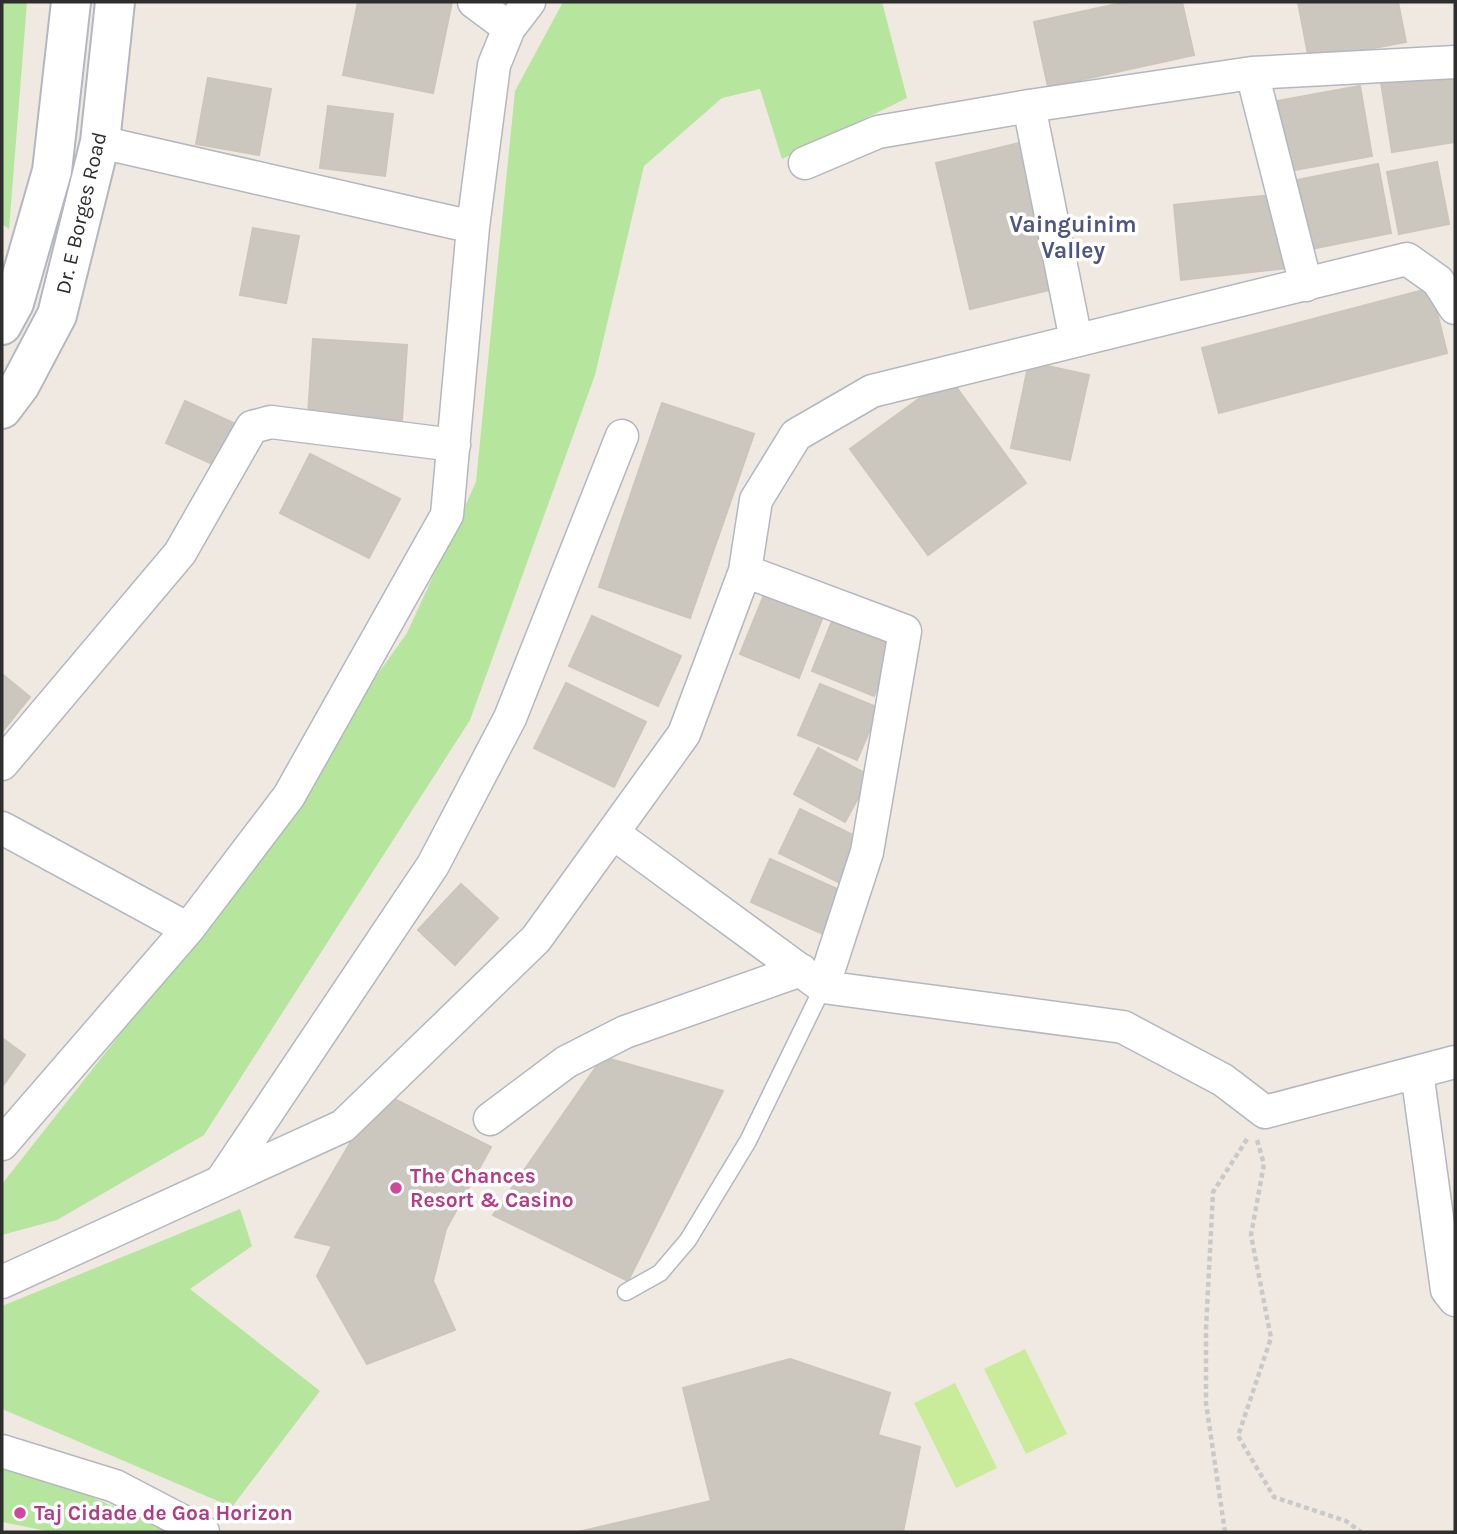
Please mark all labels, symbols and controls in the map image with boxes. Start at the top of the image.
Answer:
street label: Dr. E Borges Road [51,130,111,296]
district label: Vainguinim Valley [1009,211,1137,264]
place label: The Chances Resort & Casino [410,1164,574,1212]
marker: The Chances Resort & Casino [388,1180,404,1196]
place label: Taj Cidade de Goa Horizon [34,1501,293,1525]
marker: Taj Cidade de Goa Horizon [12,1505,28,1521]

